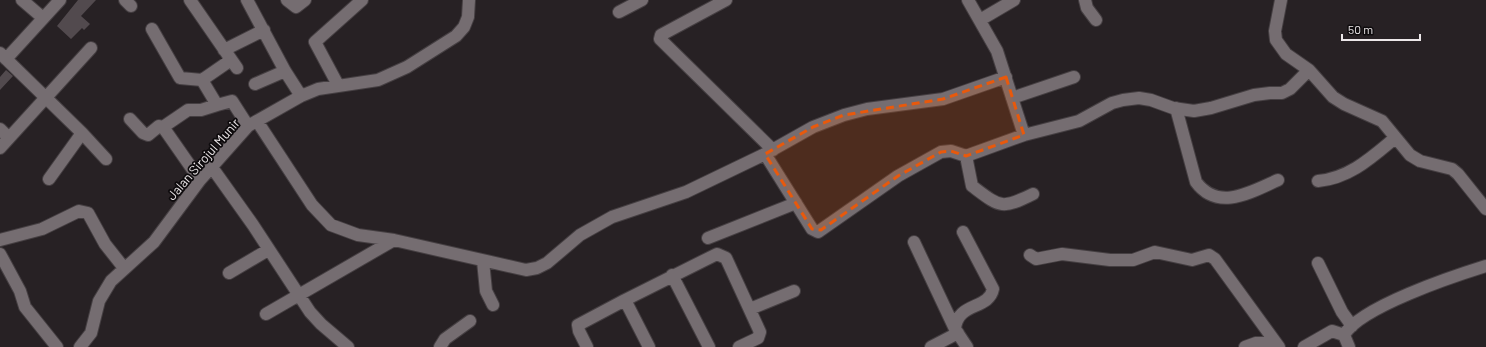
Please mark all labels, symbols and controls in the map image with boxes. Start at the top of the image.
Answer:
scale bar [1342,16,1420,42]
text: 50 m [1348,22,1373,36]
street label: Jalan Sirojul Munir [163,115,243,203]

